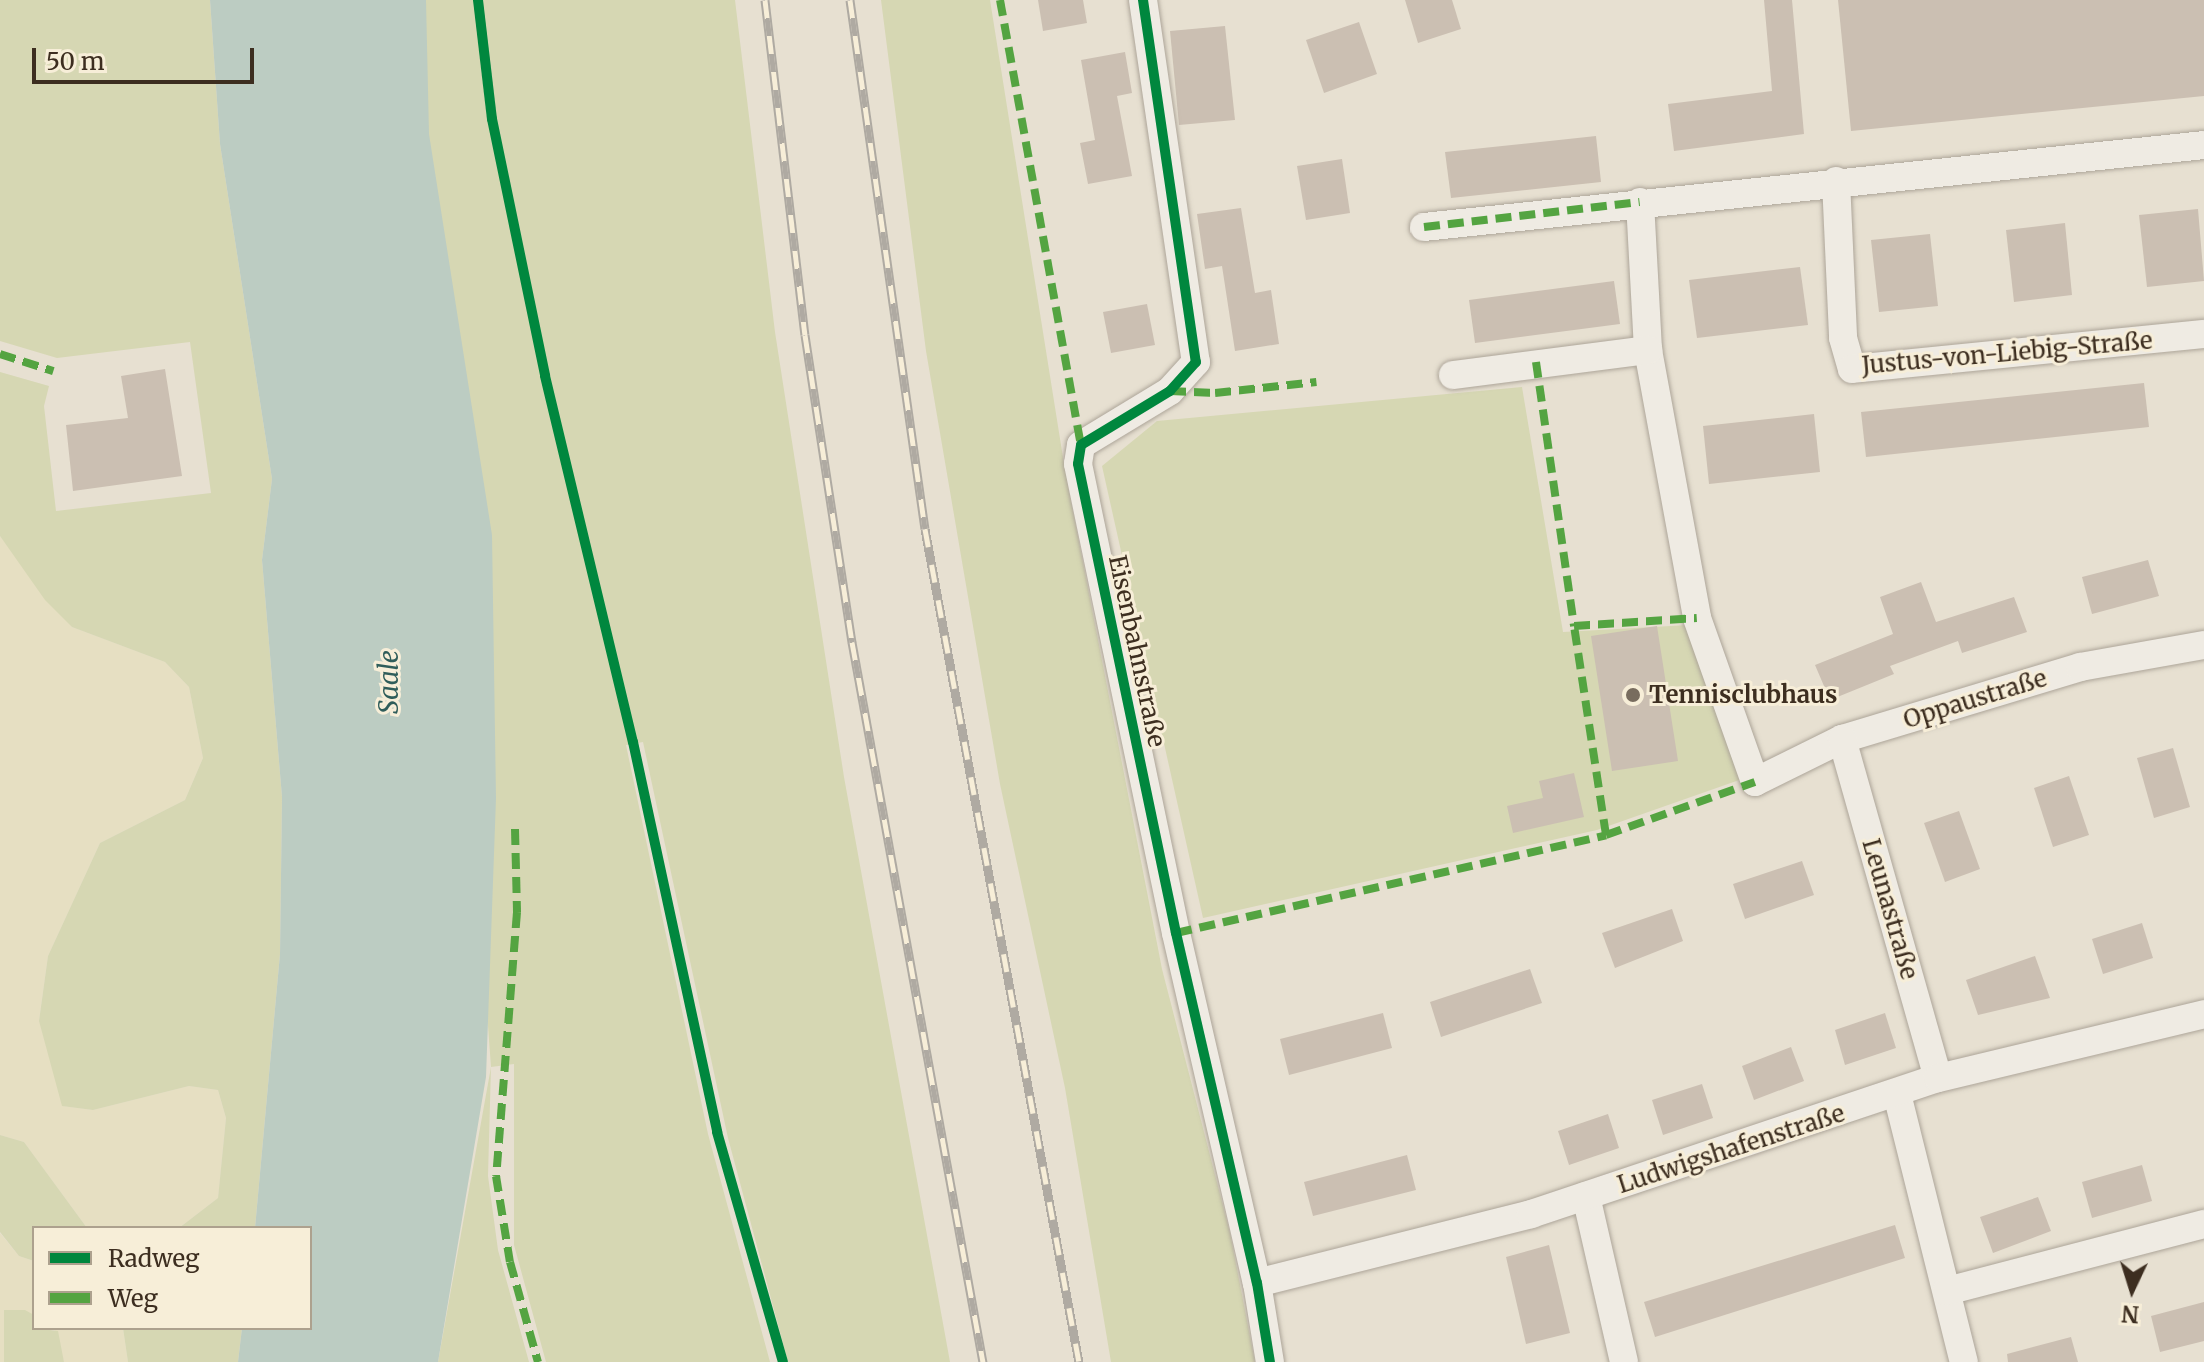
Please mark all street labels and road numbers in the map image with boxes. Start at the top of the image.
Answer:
street label: Justus-von-Liebig-Straße [1860,326,2154,380]
street label: Eisenbahnstraße [1103,552,1171,750]
street label: Oppaustraße [1900,664,2050,734]
street label: Leunastraße [1856,835,1924,983]
street label: Ludwigshafenstraße [1614,1099,1848,1199]

